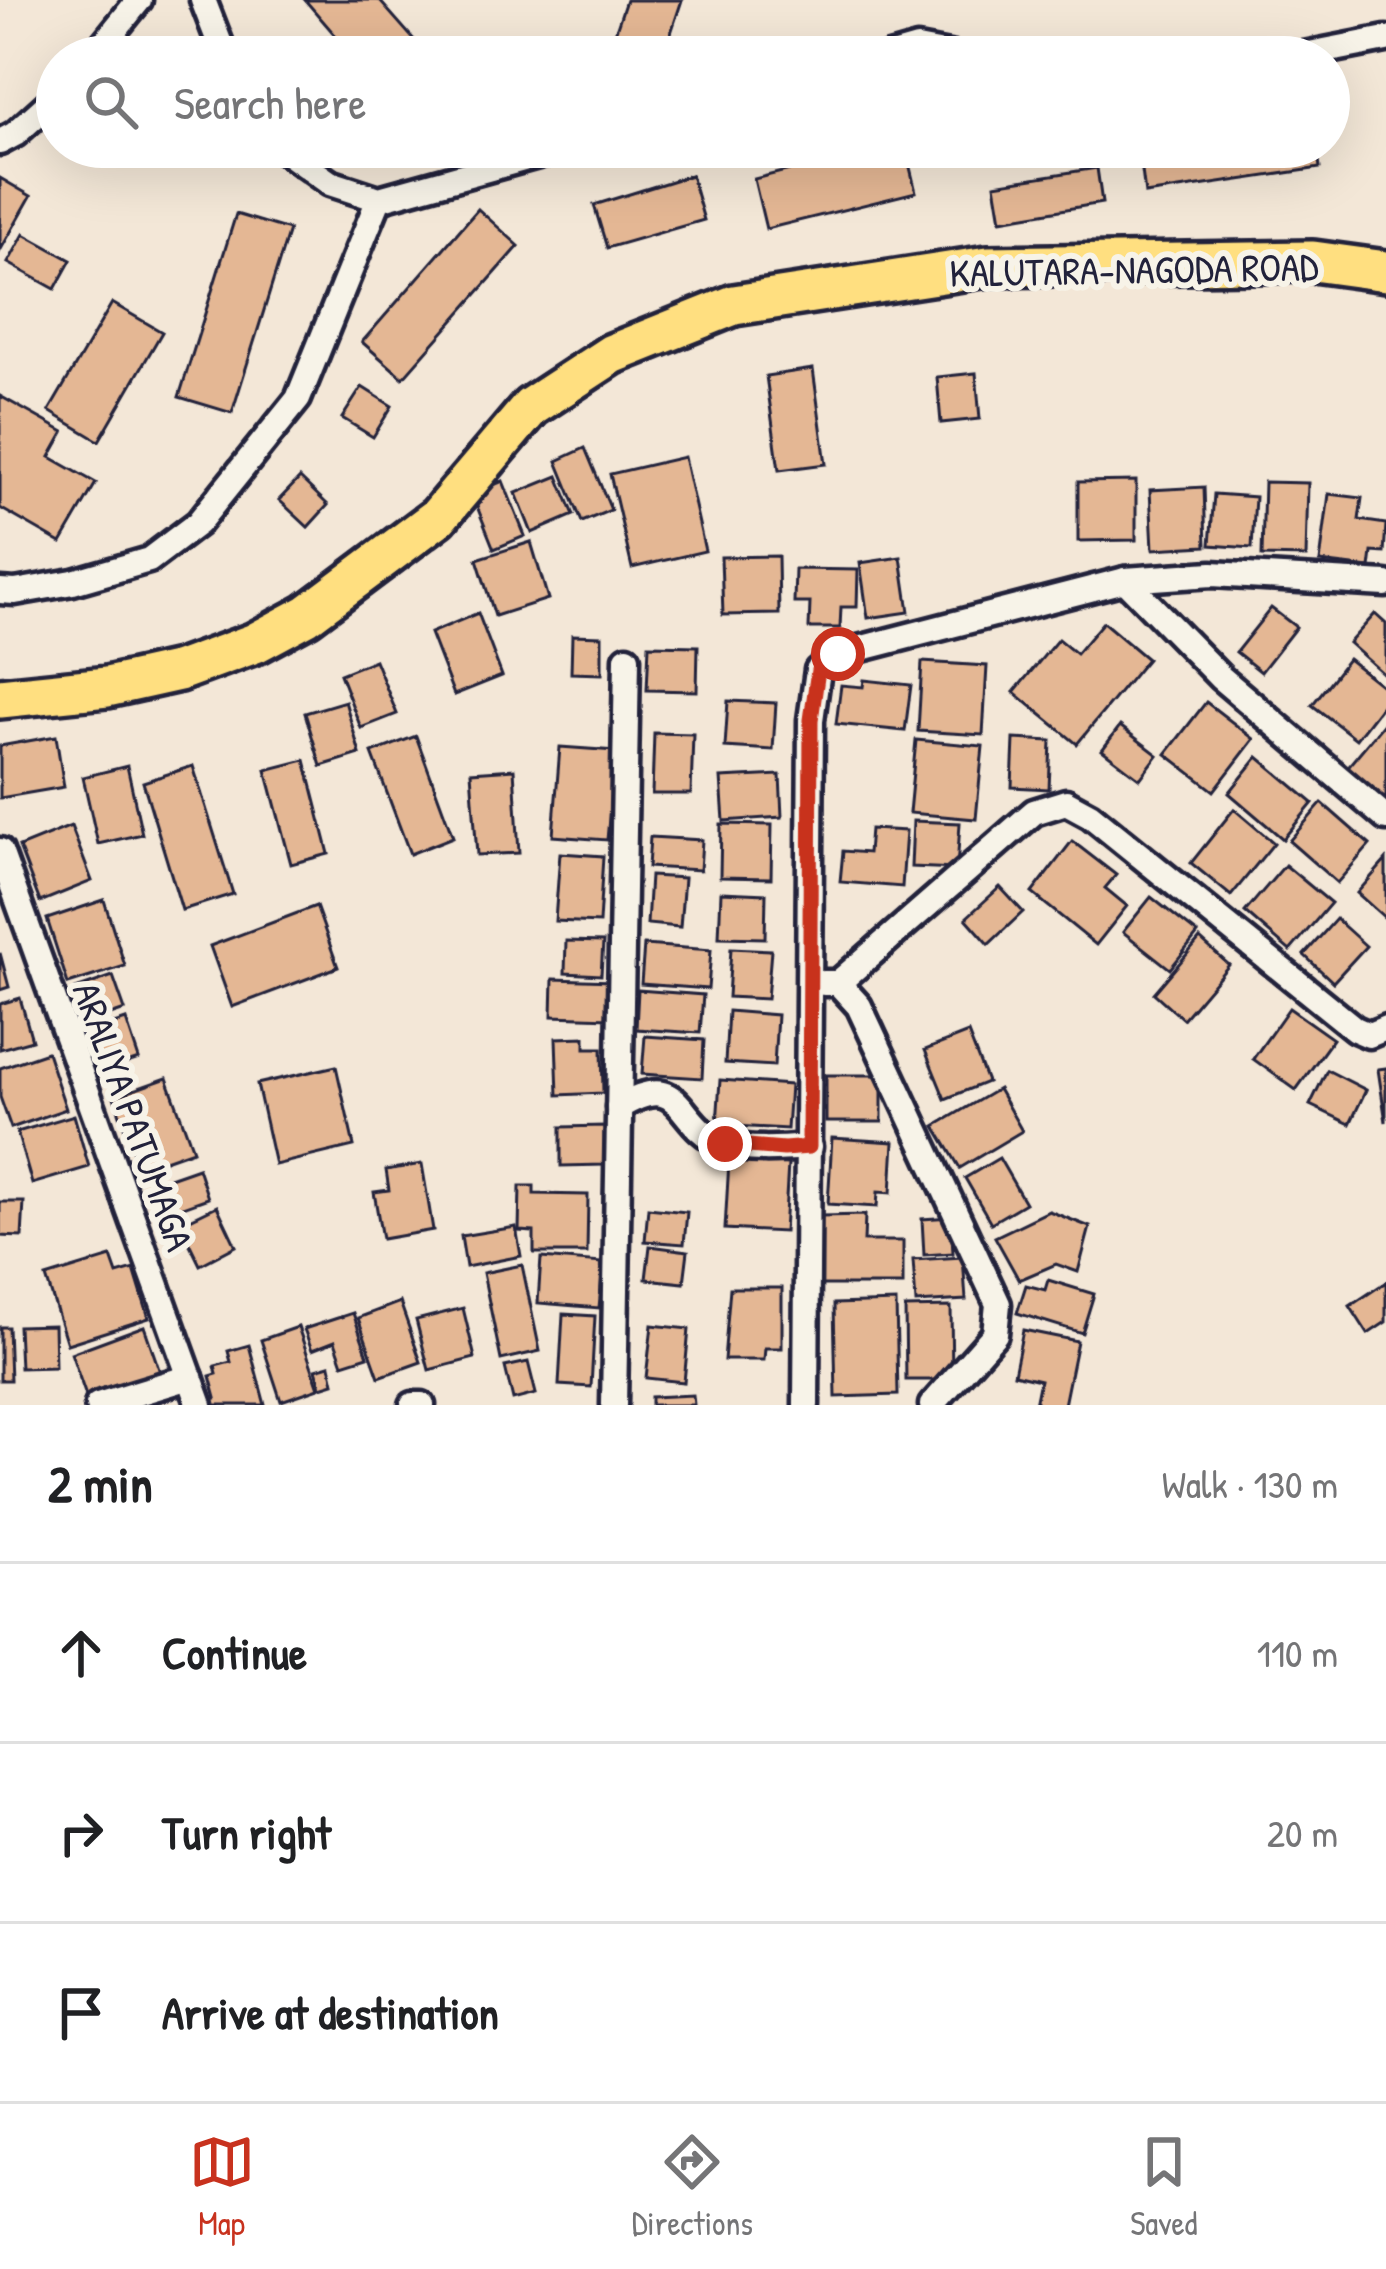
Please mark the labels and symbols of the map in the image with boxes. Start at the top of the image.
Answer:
street label: KALUTARA-NAGODA ROAD [949,239,1319,299]
route start [811,627,865,681]
street label: ARALIYA PATUMAGA [61,974,207,1258]
route end [698,1117,752,1171]

